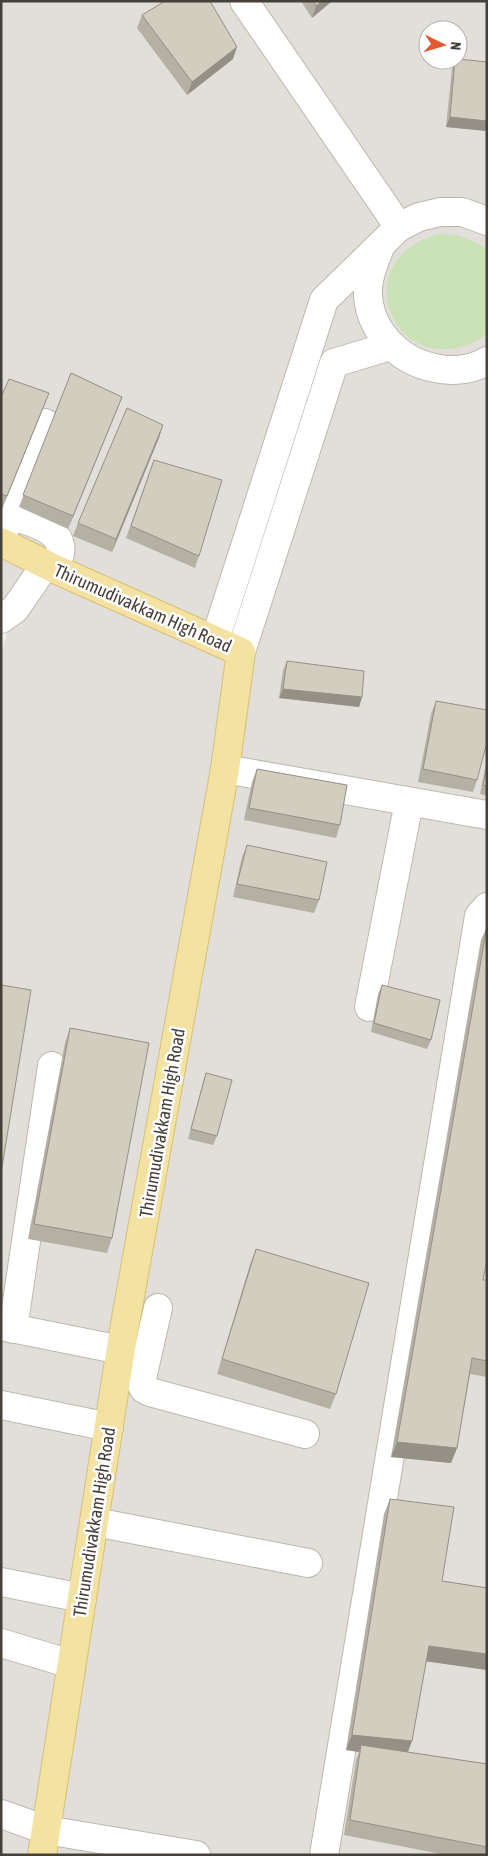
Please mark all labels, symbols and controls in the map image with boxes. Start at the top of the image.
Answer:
north arrow [418,20,468,70]
text: N [448,41,464,51]
street label: Thirumudivakkam High Road [51,559,235,657]
street label: Thirumudivakkam High Road [135,1027,189,1219]
street label: Thirumudivakkam High Road [69,1426,119,1618]

